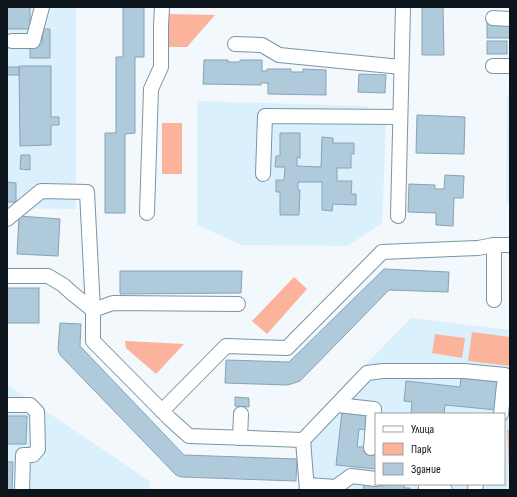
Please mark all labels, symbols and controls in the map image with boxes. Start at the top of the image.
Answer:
legend [375,413,505,485]
text: Улица [411,422,435,437]
text: Парк [411,442,432,457]
text: Здание [411,462,441,477]

